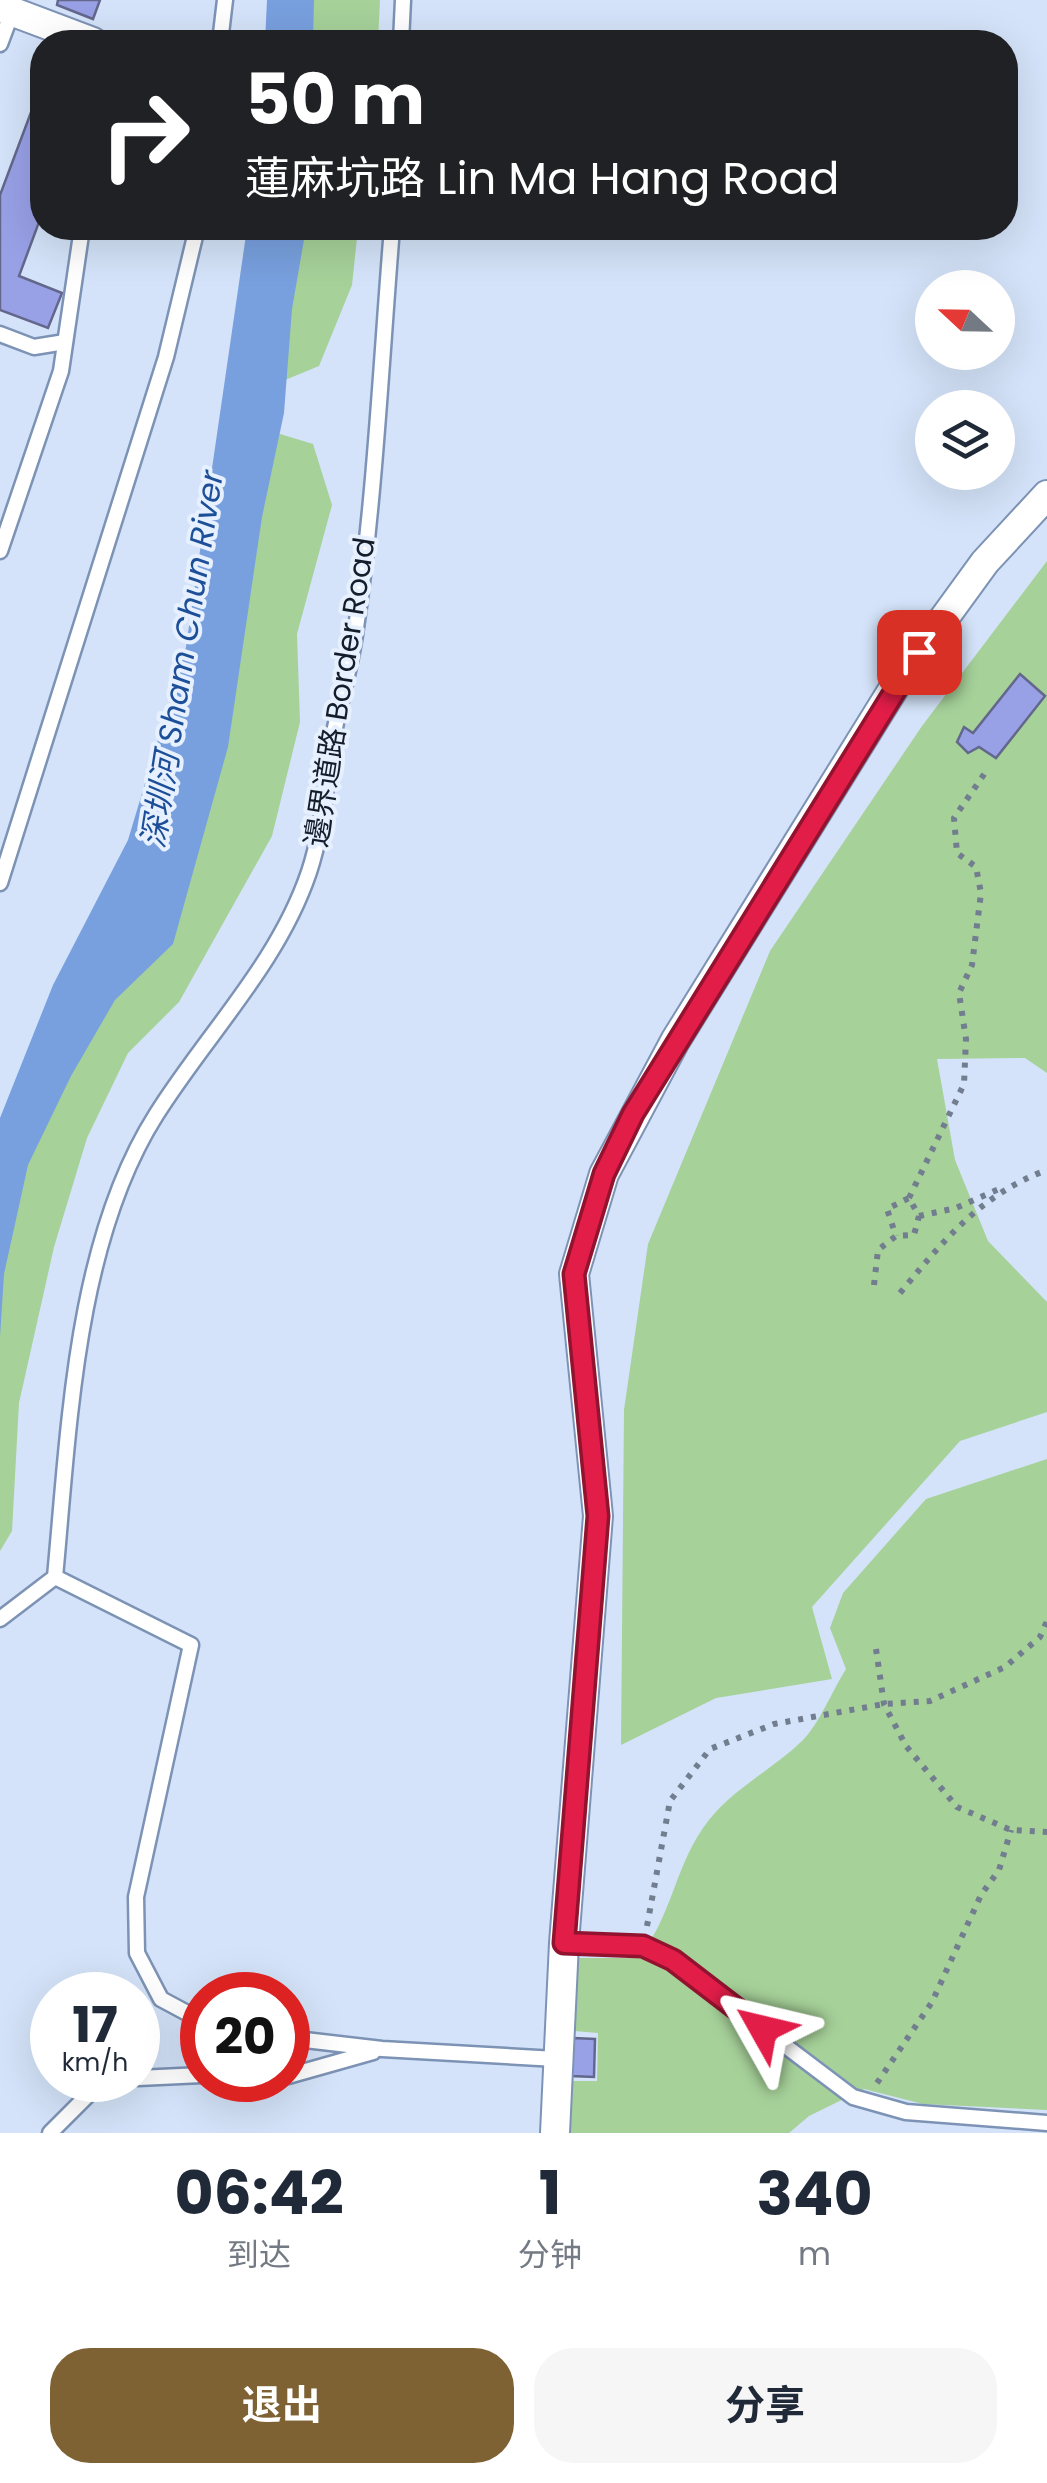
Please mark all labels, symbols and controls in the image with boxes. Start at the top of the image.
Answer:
text: 50 m [245,50,425,149]
icon: right [80,70,210,200]
text: 蓮麻坑路 Lin Ma Hang Road [245,147,839,210]
north arrow [915,270,1015,370]
map controls [915,270,1015,490]
button: layers [915,390,1015,490]
water label: 深圳河 Sham Chun River [130,466,234,851]
street label: 邊界道路 Border Road [294,534,386,850]
pin [877,610,962,695]
icon: arrive [892,625,947,680]
speed limit sign: 20 [180,1972,310,2102]
position arrow [711,1977,815,2081]
text: 17 [72,1989,118,2060]
text: km/h [62,2045,128,2080]
text: 06:42 [174,2151,344,2235]
text: 1 [539,2151,561,2235]
text: 340 [757,2152,873,2236]
text: m [798,2231,831,2276]
text: 到达 [227,2232,291,2277]
text: 分钟 [518,2232,582,2277]
button: 退出 [50,2348,514,2463]
button: 分享 [534,2348,997,2463]

